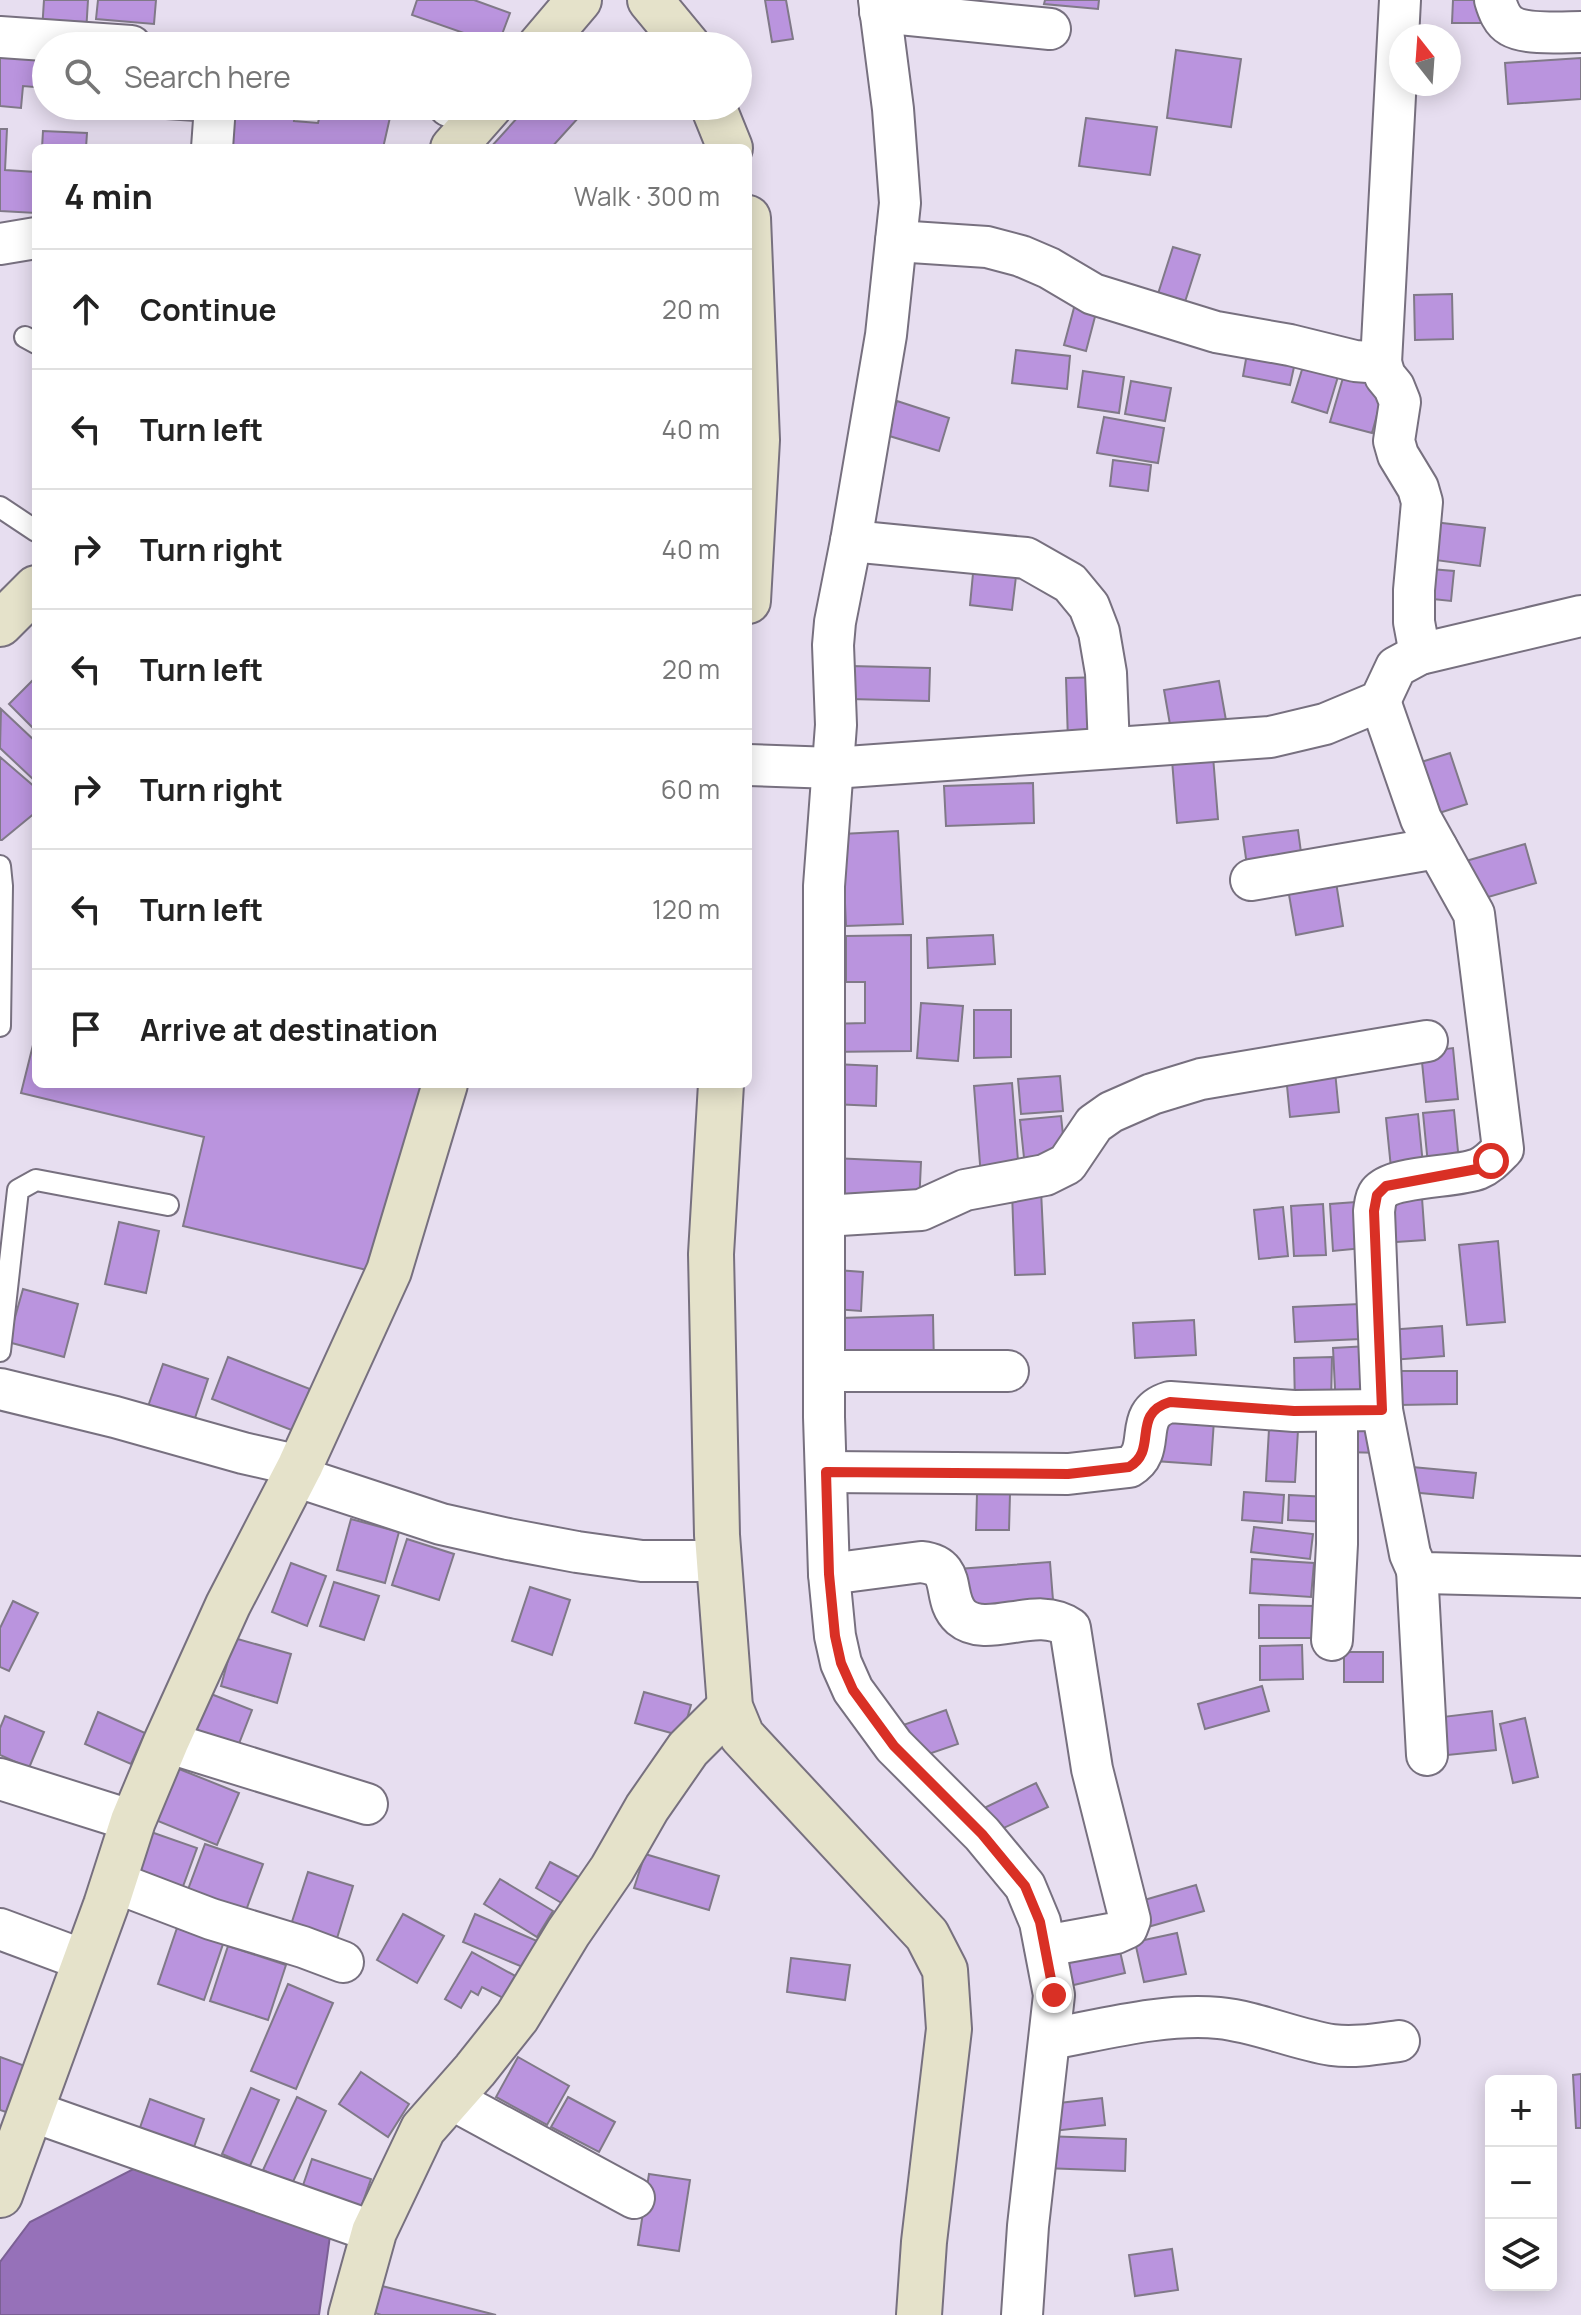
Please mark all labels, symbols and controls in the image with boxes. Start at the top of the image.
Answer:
north arrow [1389,24,1461,96]
search box [32,32,752,120]
icon: search [60,54,104,98]
text: Search here [124,56,291,97]
text: 4 min [64,173,153,219]
text: Walk · 300 m [574,178,720,214]
icon: ahead [64,287,108,331]
text: Continue [140,289,276,330]
text: 20 m [662,291,720,327]
icon: left [64,407,108,451]
text: Turn left [140,409,263,450]
text: 40 m [662,411,720,447]
icon: right [64,527,108,571]
text: Turn right [140,529,283,570]
text: 40 m [662,531,720,567]
icon: left [64,647,108,691]
text: Turn left [140,649,263,690]
text: 20 m [662,651,720,687]
icon: right [64,767,108,811]
text: Turn right [140,769,283,810]
text: 60 m [661,771,720,807]
icon: left [64,887,108,931]
text: Turn left [140,889,263,930]
text: 120 m [652,891,720,927]
icon: arrive [64,1007,108,1051]
text: Arrive at destination [140,1009,438,1050]
route start [1473,1143,1509,1179]
route end [1036,1977,1072,2013]
map controls [1485,2075,1557,2291]
button: + [1485,2075,1557,2147]
button: − [1485,2147,1557,2219]
button: layers [1485,2219,1557,2291]

